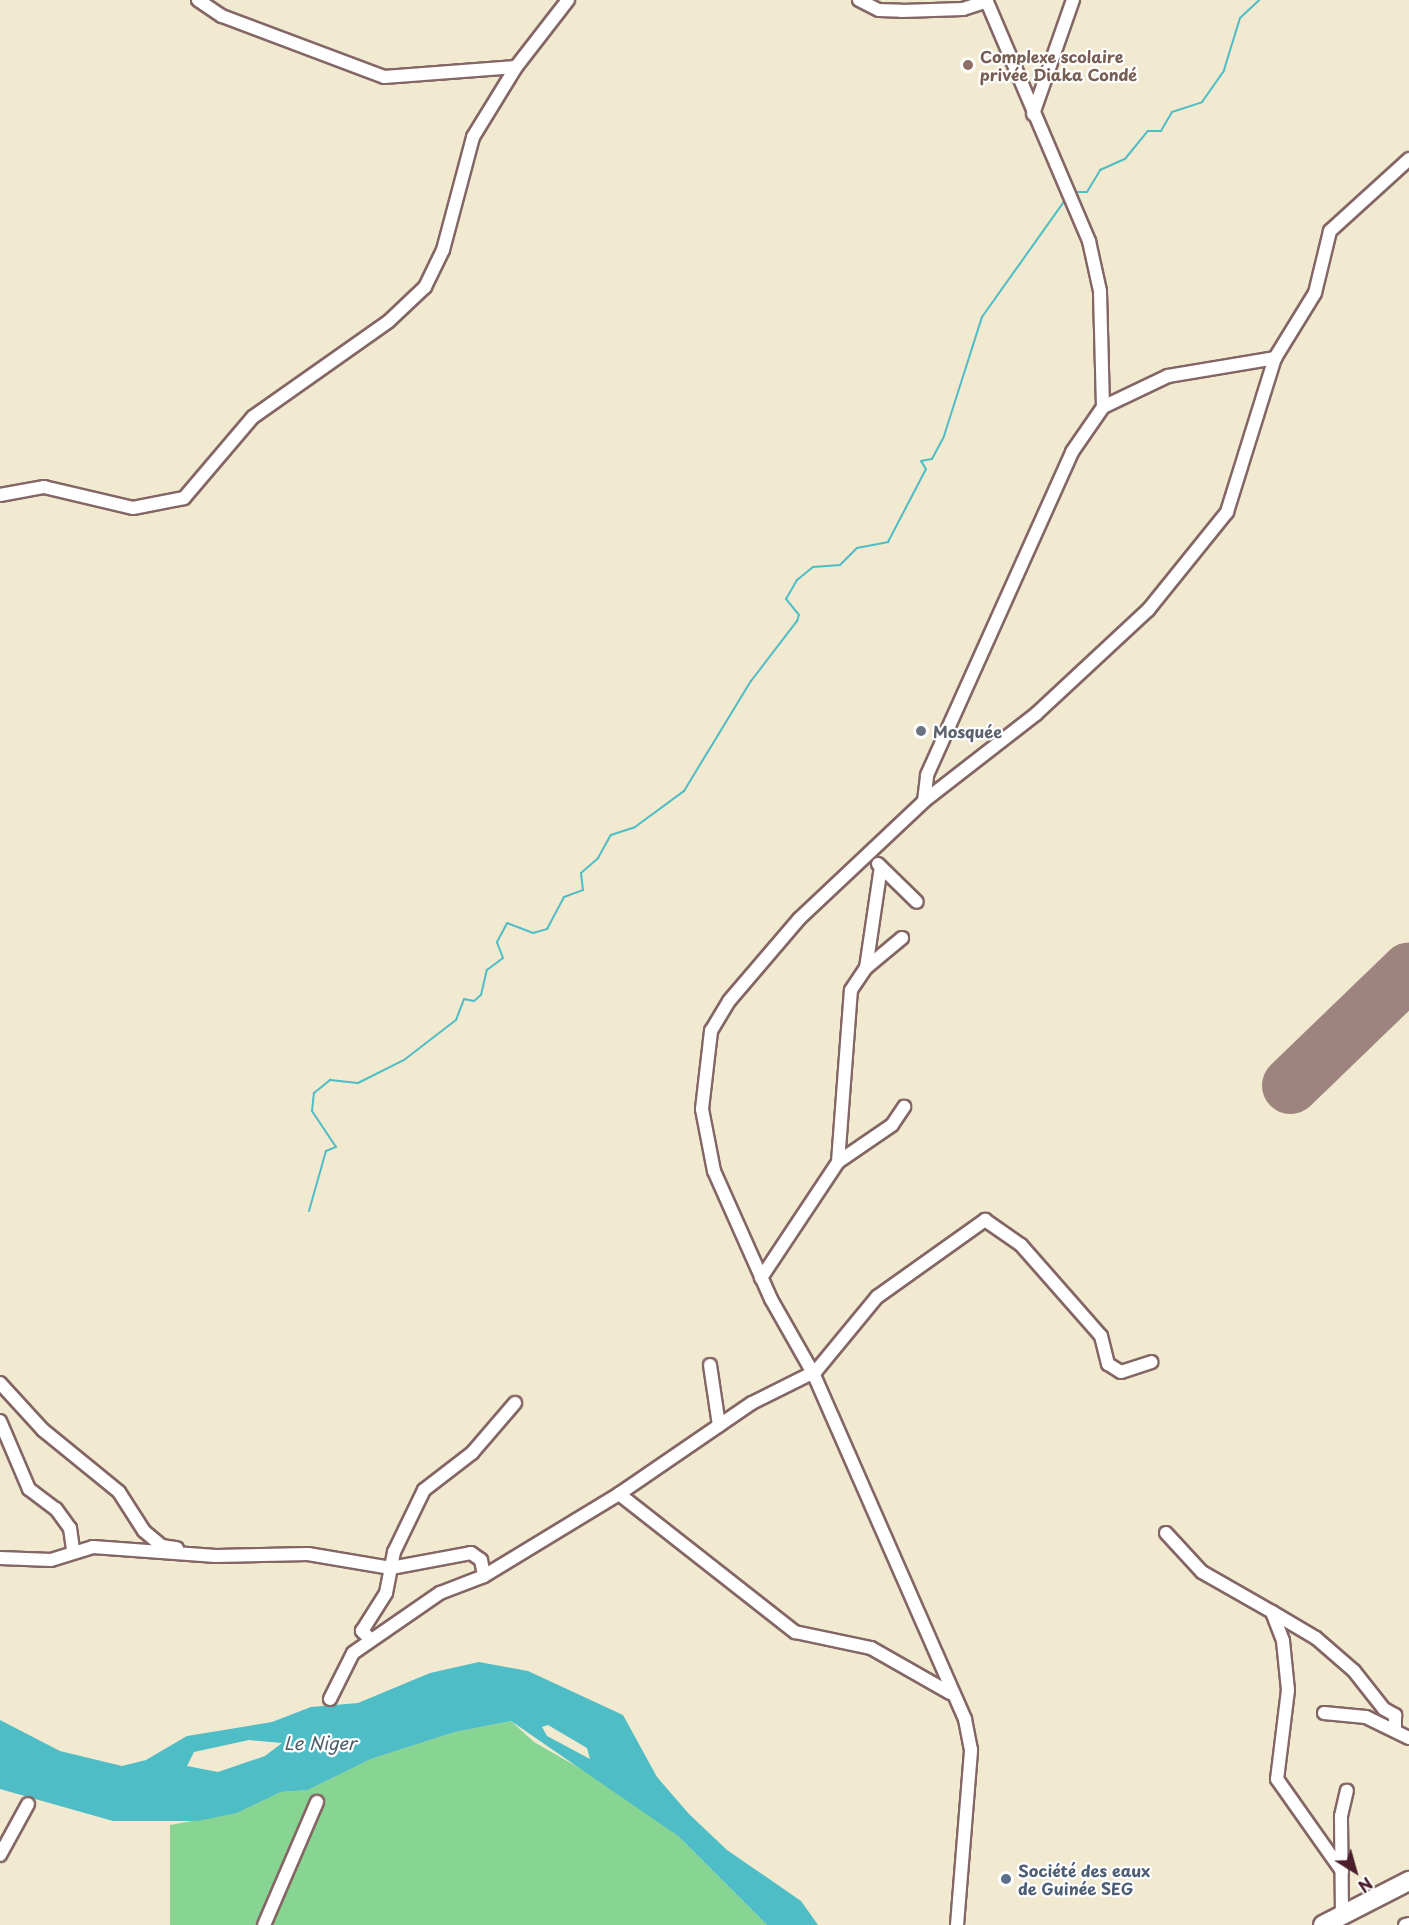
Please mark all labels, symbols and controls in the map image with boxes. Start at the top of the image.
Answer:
place label: Complexe scolaire privée Diaka Condé [980,46,1139,84]
marker: Complexe scolaire privée Diaka Condé [961,58,975,72]
place label: Mosquée [933,721,1002,741]
marker: Mosquée [914,724,928,738]
water label: Le Niger [284,1732,356,1754]
north arrow [1325,1841,1385,1901]
place label: Société des eaux de Guinée SEG [1018,1860,1152,1898]
marker: Société des eaux de Guinée SEG [999,1872,1013,1886]
text: N [1354,1872,1378,1899]

